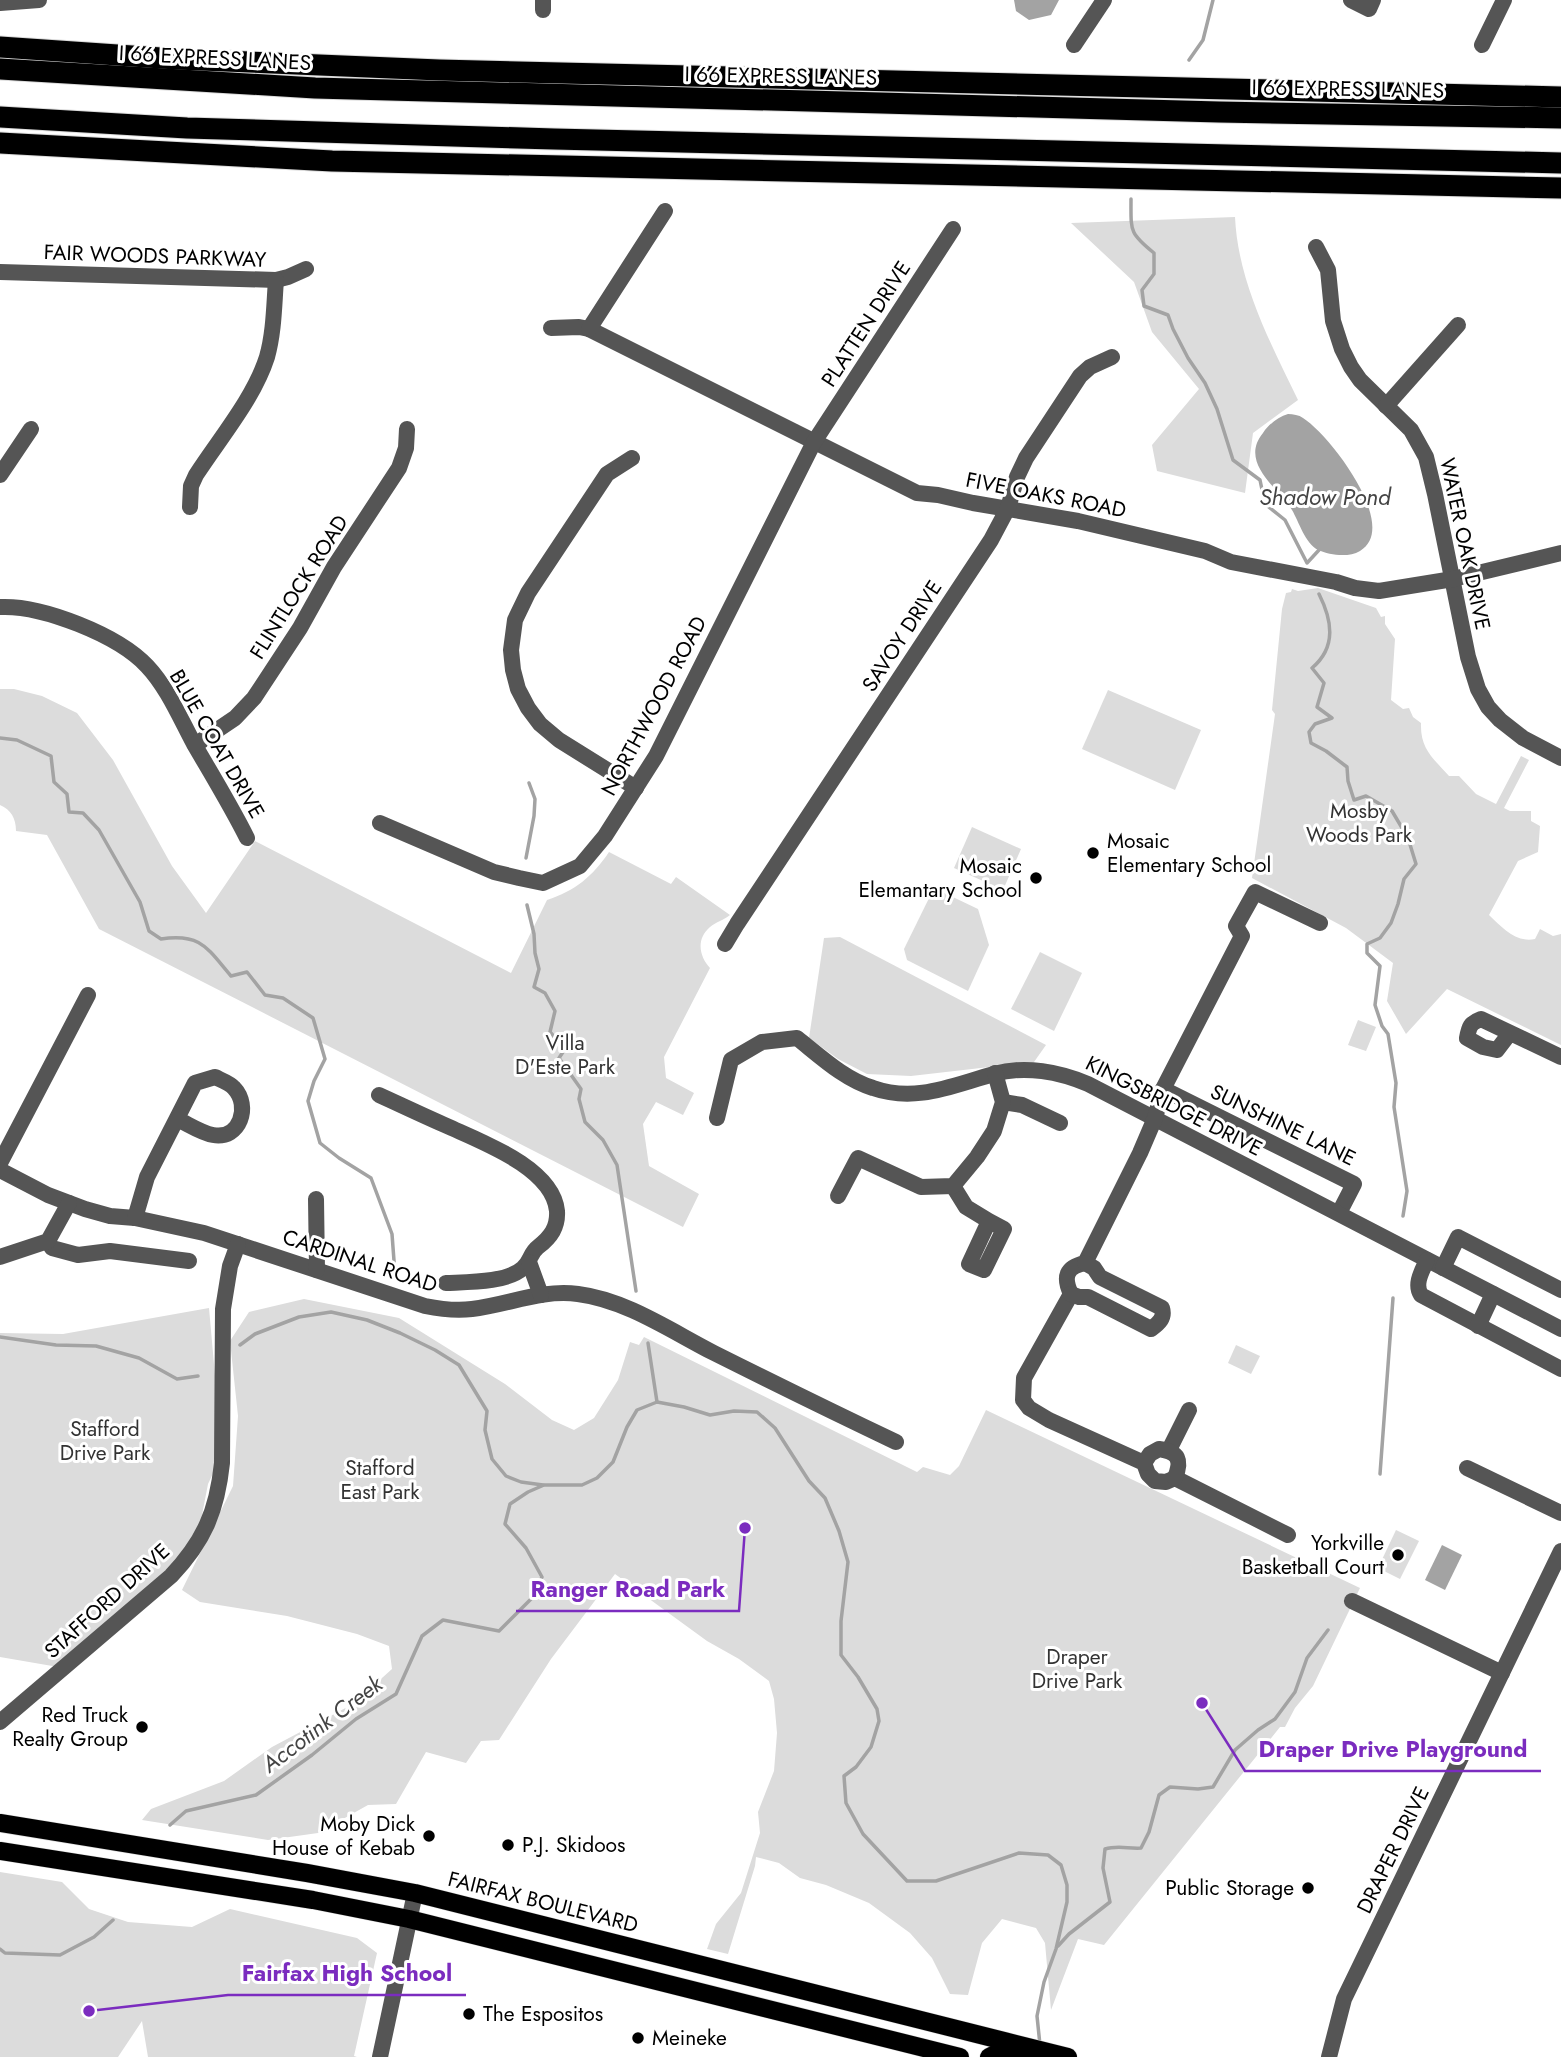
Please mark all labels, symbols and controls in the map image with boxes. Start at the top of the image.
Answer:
street label: I 66 EXPRESS LANES [118,38,312,78]
street label: I 66 EXPRESS LANES [684,59,878,93]
street label: I 66 EXPRESS LANES [1251,72,1445,106]
street label: FAIR WOODS PARKWAY [43,237,267,275]
street label: PLATTEN DRIVE [814,255,918,393]
street label: WATER OAK DRIVE [1432,455,1498,633]
street label: FIVE OAKS ROAD [963,465,1129,525]
water label: Shadow Pond [1259,480,1392,514]
street label: FLINTLOCK ROAD [243,509,355,665]
street label: SAVOY DRIVE [855,574,949,698]
street label: NORTHWOOD ROAD [594,611,714,801]
street label: BLUE COAT DRIVE [162,664,272,824]
park label: Mosby Woods Park [1306,796,1413,850]
place label: Mosaic Elementary School [1107,826,1271,880]
marker: Mosaic Elementary School [1085,845,1101,861]
place label: Mosaic Elemantary School [858,851,1022,905]
marker: Mosaic Elemantary School [1028,870,1044,886]
park label: Villa D'Este Park [515,1028,616,1082]
street label: KINGSBRIDGE DRIVE [1080,1048,1268,1164]
street label: SUNSHINE LANE [1205,1077,1361,1173]
street label: CARDINAL ROAD [279,1222,441,1300]
park label: Stafford Drive Park [60,1414,151,1468]
park label: Stafford East Park [341,1453,420,1507]
place label: Yorkville Basketball Court [1242,1528,1384,1582]
street label: STAFFORD DRIVE [38,1536,176,1666]
marker: Yorkville Basketball Court [1390,1547,1406,1563]
callout: Ranger Road Park [516,1567,739,1611]
text: Ranger Road Park [531,1572,726,1606]
park label: Draper Drive Park [1032,1642,1123,1696]
water label: Accotink Creek [254,1667,390,1781]
place label: Red Truck Realty Group [12,1700,129,1754]
marker: Red Truck Realty Group [134,1719,150,1735]
callout: Draper Drive Playground [1245,1727,1541,1771]
text: Draper Drive Playground [1259,1732,1527,1766]
street label: DRAPER DRIVE [1349,1782,1437,1918]
place label: Moby Dick House of Kebab [272,1809,416,1863]
marker: Moby Dick House of Kebab [421,1828,437,1844]
place label: P.J. Skidoos [522,1830,626,1860]
marker: P.J. Skidoos [500,1837,516,1853]
street label: FAIRFAX BOULEVARD [445,1864,641,1940]
place label: Public Storage [1165,1873,1294,1903]
marker: Public Storage [1300,1880,1316,1896]
callout: Fairfax High School [228,1951,466,1995]
text: Fairfax High School [242,1956,452,1990]
place label: The Espositos [483,1999,603,2029]
marker: The Espositos [461,2006,477,2022]
place label: Meineke [652,2023,727,2053]
marker: Meineke [630,2030,646,2046]

